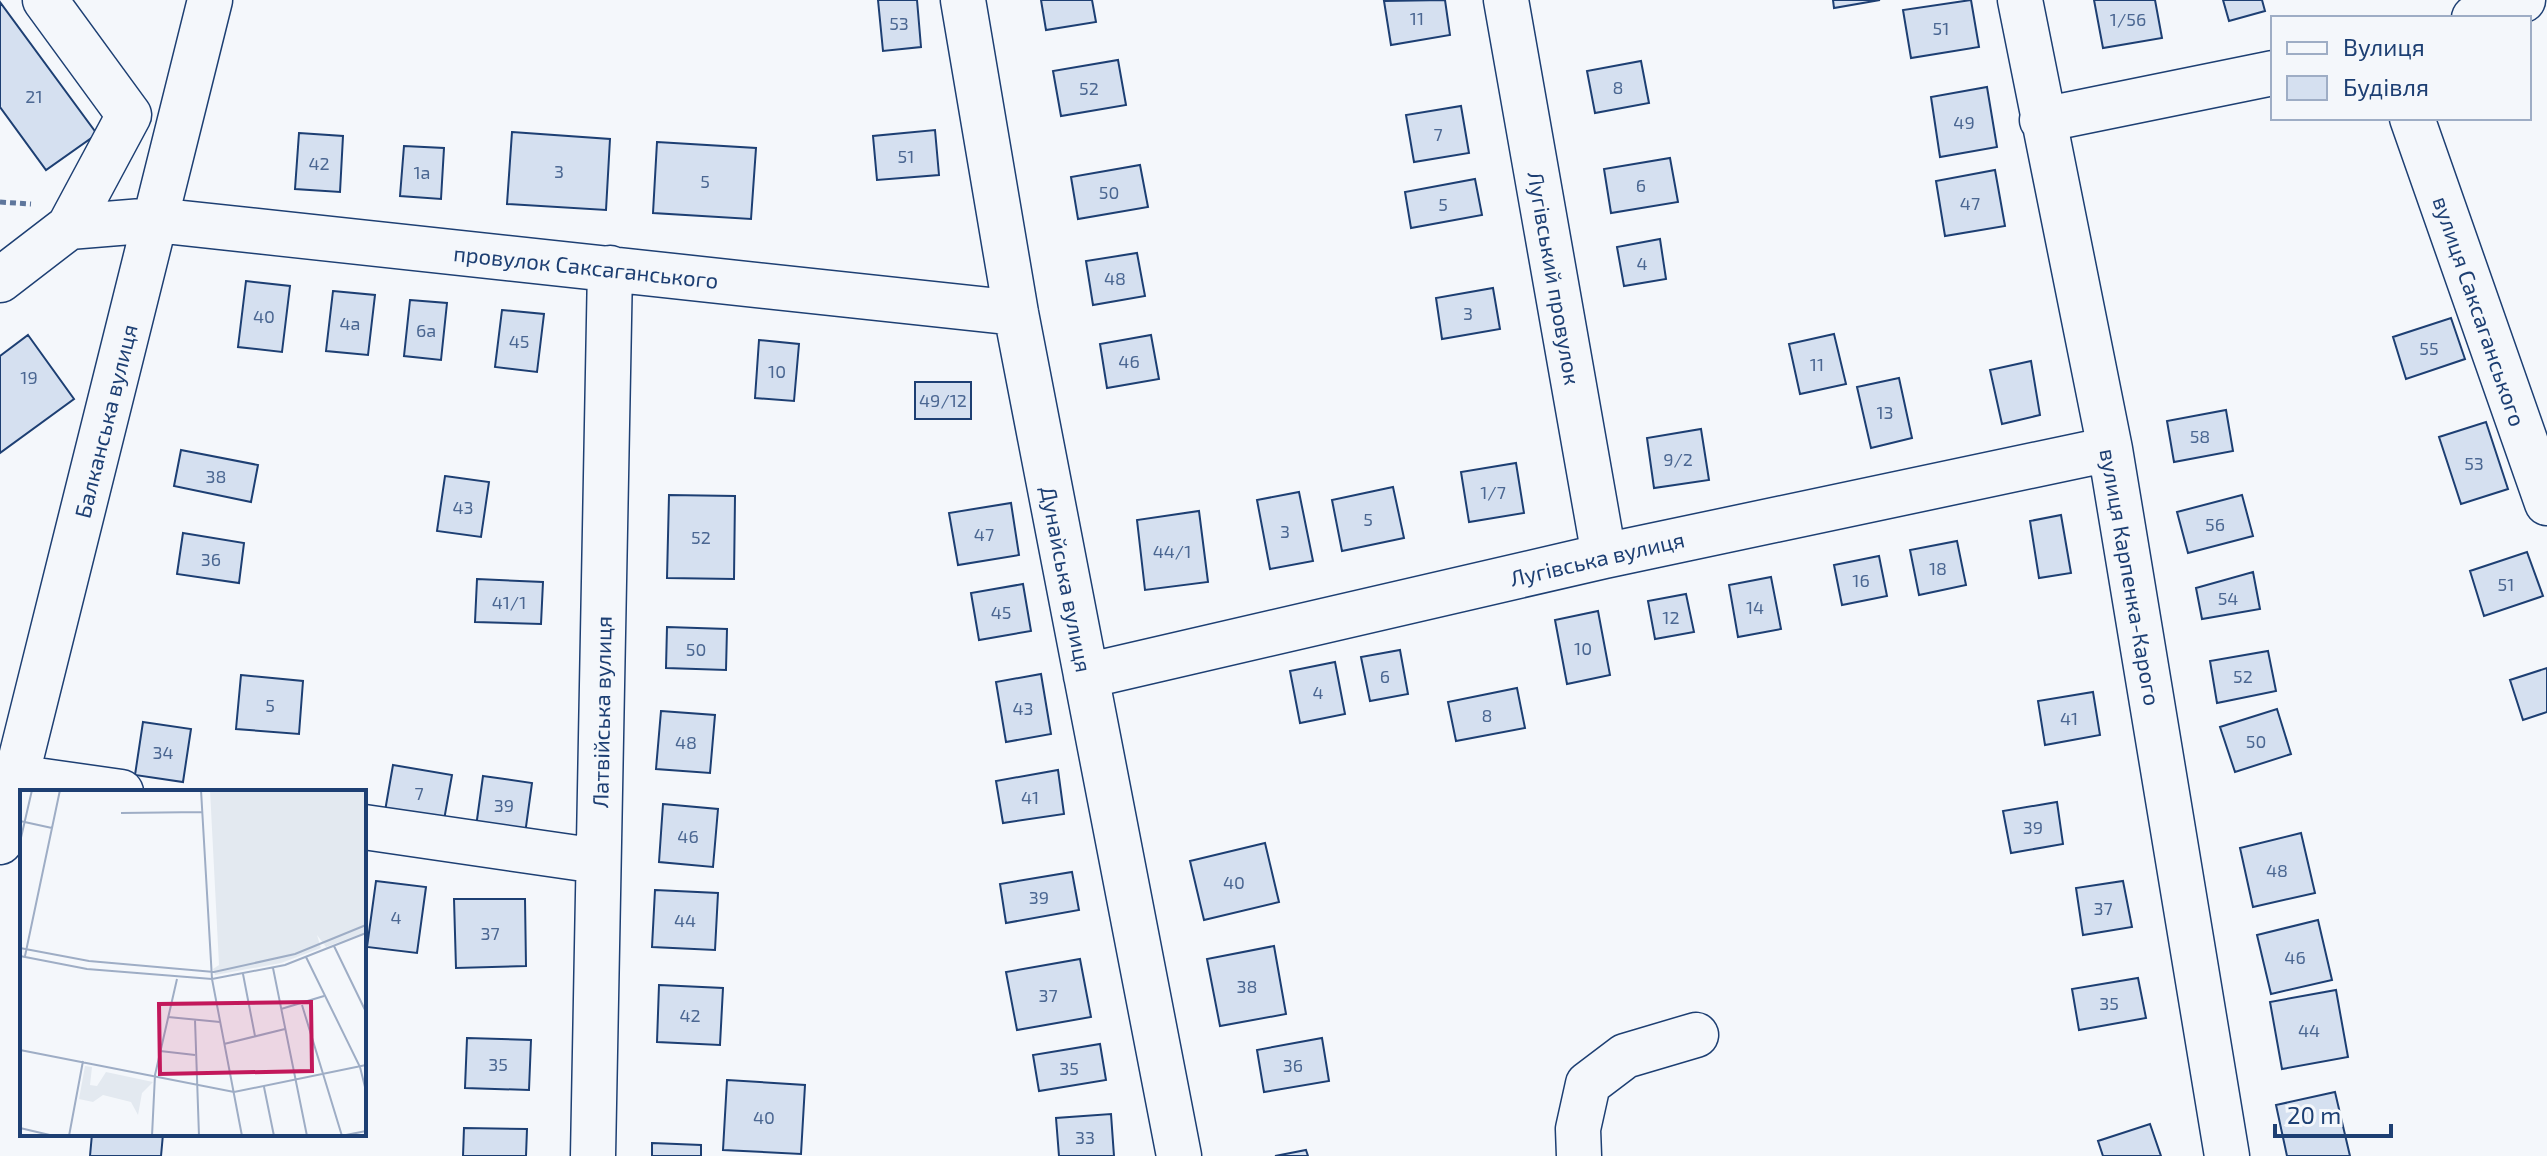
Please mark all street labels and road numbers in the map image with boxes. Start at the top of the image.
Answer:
street label: Лугівський провулок [1522,169,1587,387]
street label: вулиця Саксаганського [2427,193,2532,430]
street label: провулок Саксаганського [452,239,720,294]
street label: Балканська вулиця [68,321,143,521]
street label: вулиця Карпенка-Карого [2095,446,2166,708]
street label: Дунайська вулиця [1035,484,1098,674]
street label: Лугівська вулиця [1507,525,1687,592]
street label: Латвійська вулиця [586,616,617,808]

